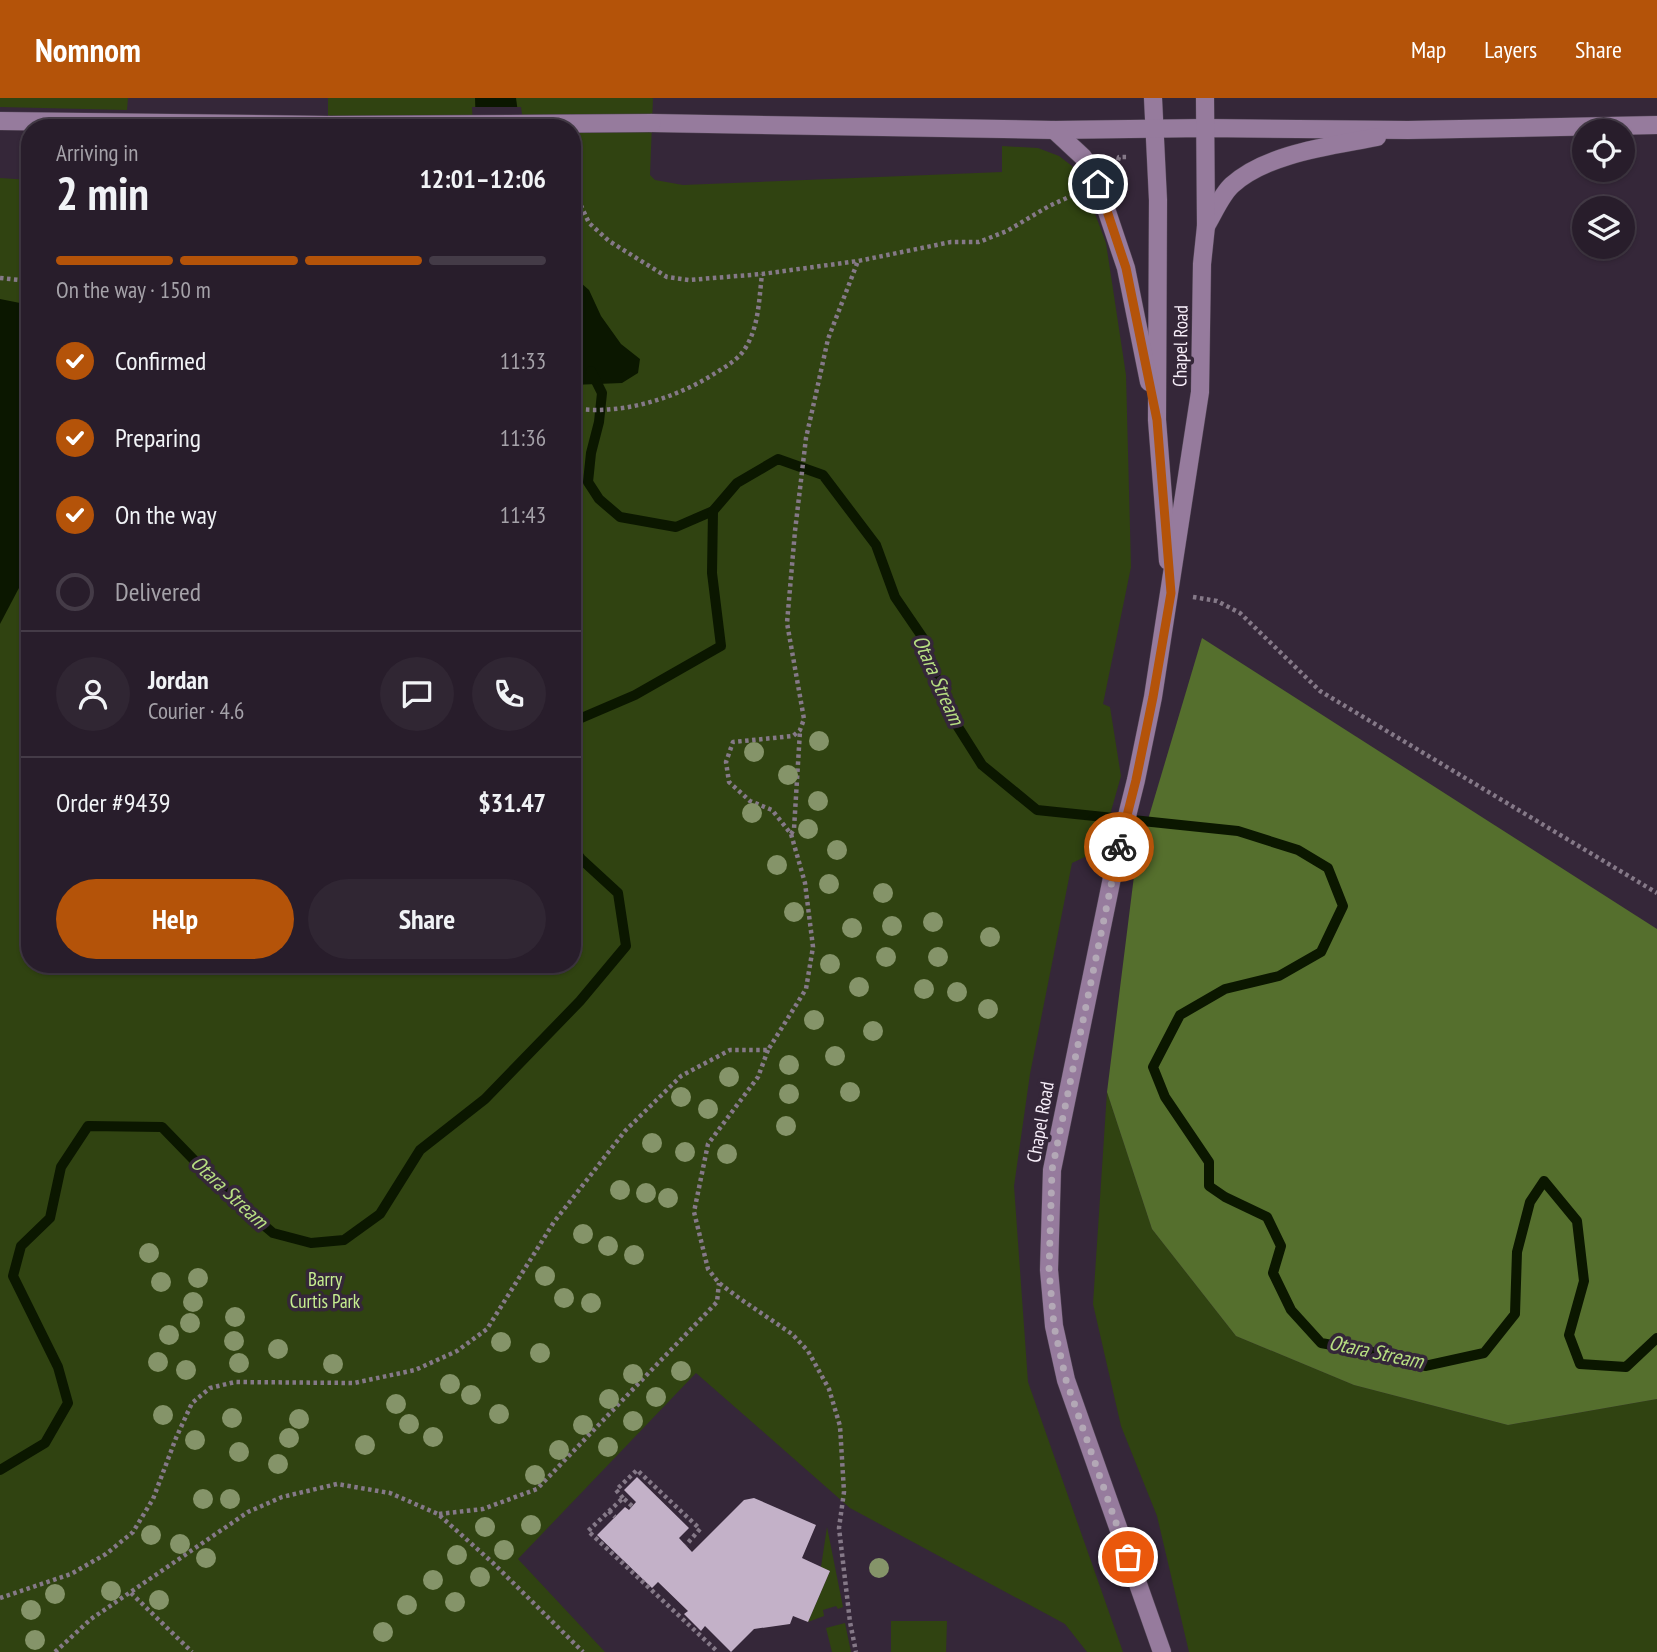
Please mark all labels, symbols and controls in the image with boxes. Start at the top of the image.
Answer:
text: Nomnom [35,28,141,71]
text: Map [1411,34,1446,65]
text: Layers [1484,34,1537,65]
text: Share [1575,34,1622,65]
map controls [1572,119,1635,259]
button: locate [1572,119,1635,182]
text: Arriving in [56,138,138,167]
pin [1068,154,1128,214]
text: 12:01–12:06 [419,162,546,195]
text: 2 min [56,163,149,223]
icon: home [1079,165,1117,203]
button: layers [1572,196,1635,259]
text: On the way · 150 m [56,275,211,304]
street label: Chapel Road [1167,305,1193,387]
icon: check [56,342,94,380]
text: Confirmed [115,344,206,377]
text: 11:33 [500,346,546,375]
icon: check [56,419,94,457]
text: Preparing [115,421,201,454]
text: 11:36 [500,423,546,452]
icon: check [56,496,94,534]
text: On the way [115,498,217,531]
text: 11:43 [500,500,546,529]
text: Delivered [115,575,201,608]
water label: Otara Stream [907,631,971,730]
button: person [56,657,130,731]
button: chat [380,657,454,731]
button: phone [472,657,546,731]
text: Jordan [148,663,209,696]
text: Courier · 4.6 [148,696,244,725]
text: Order #9439 [56,786,171,819]
text: $31.47 [478,786,546,819]
courier [1084,812,1154,882]
icon: bike [1100,828,1138,866]
button: Help [56,879,294,959]
button: Share [308,879,546,959]
street label: Chapel Road [1021,1080,1059,1164]
water label: Otara Stream [185,1149,274,1235]
park label: Barry Curtis Park [290,1267,361,1313]
water label: Otara Stream [1327,1328,1427,1375]
pin [1098,1527,1158,1587]
icon: bag [1109,1538,1147,1576]

